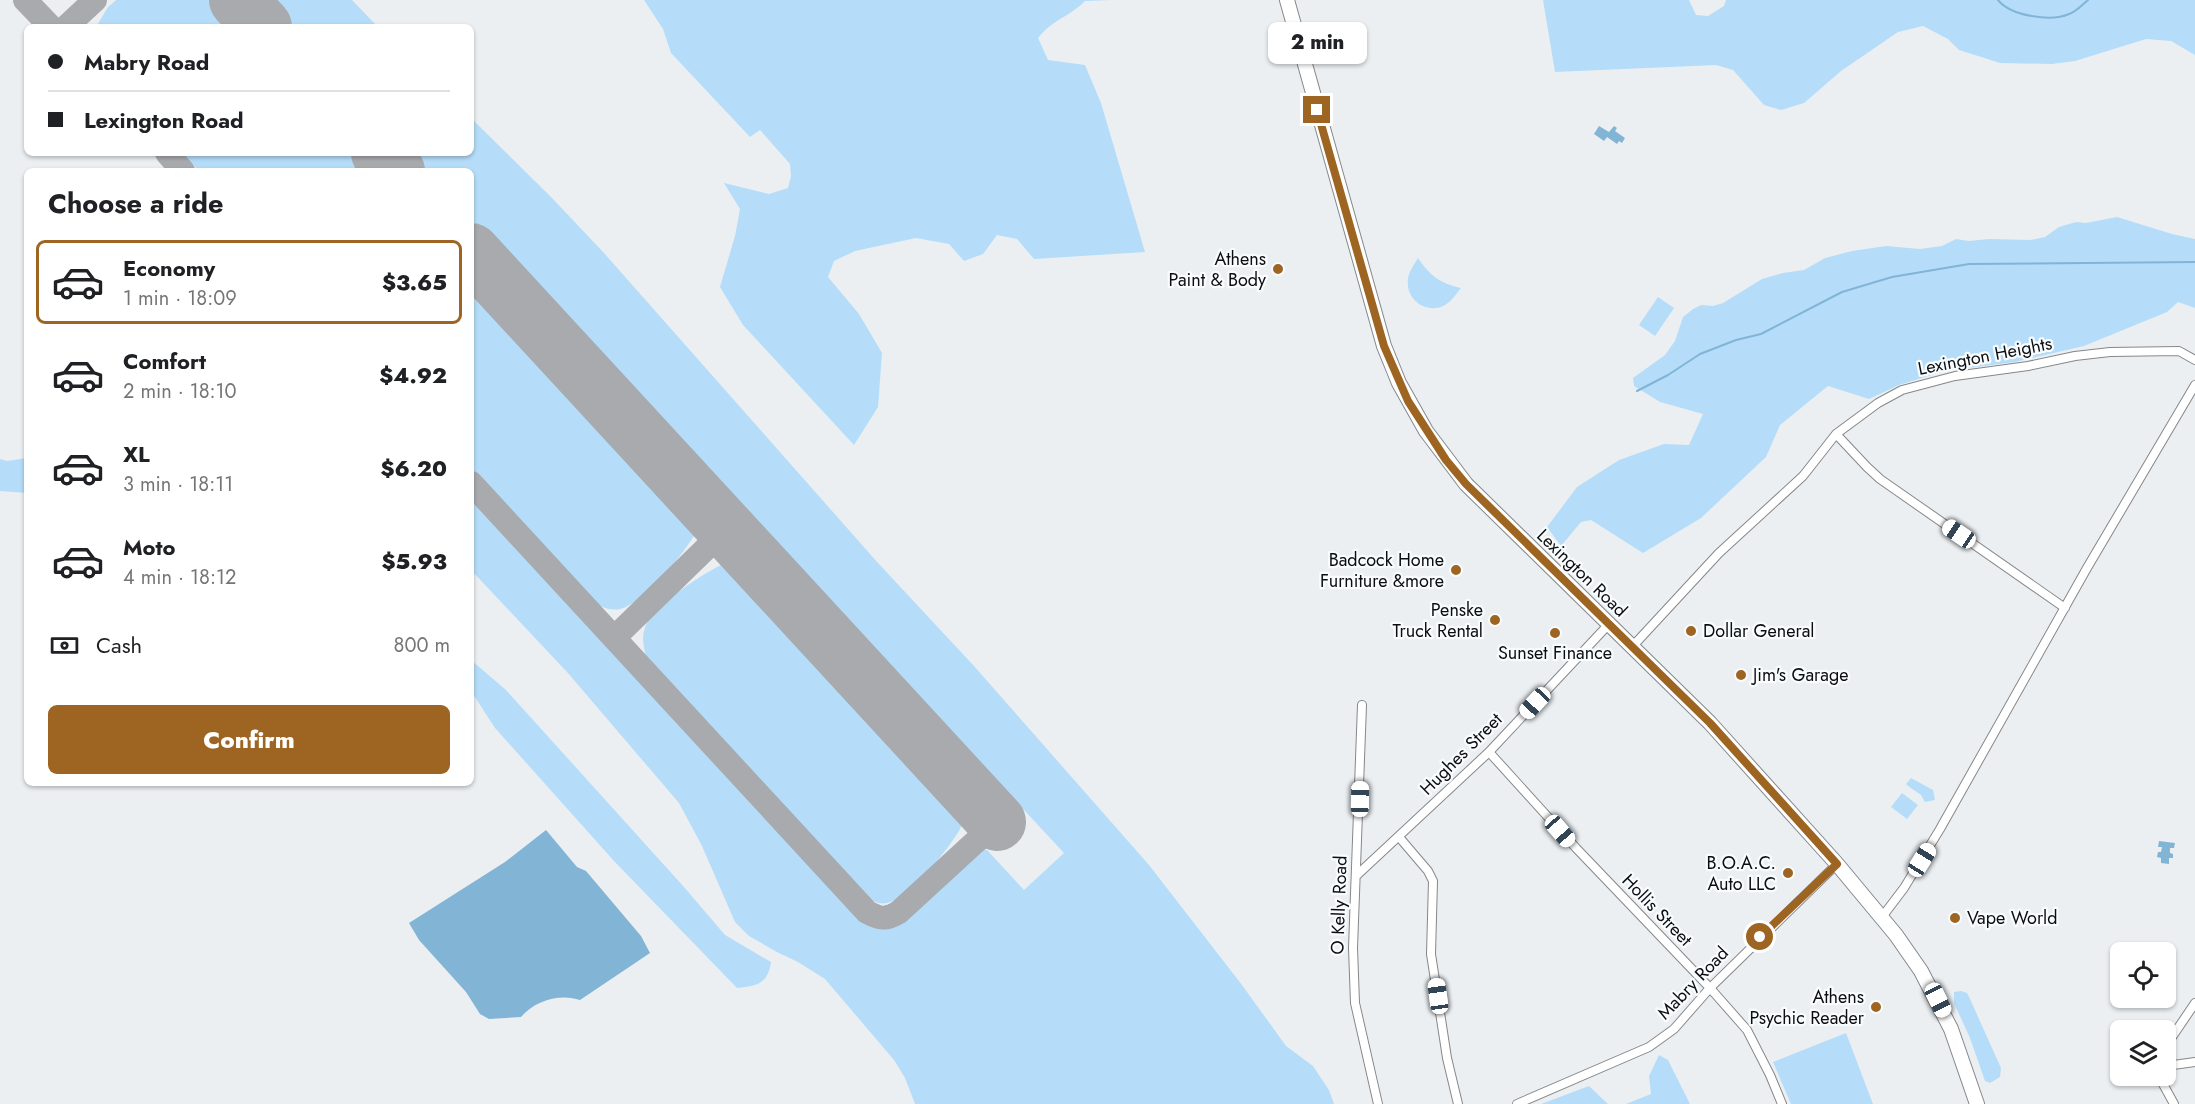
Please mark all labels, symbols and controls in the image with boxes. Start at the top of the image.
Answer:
callout: 2 min [1268,23,1366,65]
text: 2 min [1291,28,1344,57]
text: Mabry Road [84,46,209,78]
route end [1303,96,1330,123]
text: Lexington Road [84,104,244,136]
text: Choose a ride [48,184,223,223]
place label: Athens Paint & Body [1169,246,1266,293]
text: Economy [123,252,215,284]
icon: car [51,255,105,309]
marker: Athens Paint & Body [1271,262,1285,276]
text: $3.65 [382,266,447,298]
text: 1 min · 18:09 [123,284,237,313]
street label: Lexington Heights [1916,330,2054,382]
text: Comfort [123,345,206,377]
icon: car [51,348,105,402]
text: $4.92 [379,359,447,391]
text: 2 min · 18:10 [123,377,237,406]
text: XL [123,438,150,470]
icon: car [51,441,105,495]
text: $6.20 [380,452,447,484]
text: 3 min · 18:11 [123,470,233,499]
car [1939,516,1979,552]
street label: Lexington Road [1531,523,1633,623]
text: Moto [123,531,176,563]
icon: car [51,534,105,588]
text: $5.93 [382,545,447,577]
place label: Badcock Home Furniture &more [1320,547,1444,594]
text: 4 min · 18:12 [123,563,236,592]
marker: Badcock Home Furniture &more [1449,563,1463,577]
place label: Penske Truck Rental [1393,597,1483,644]
marker: Penske Truck Rental [1488,613,1502,627]
place label: Dollar General [1703,618,1815,644]
marker: Dollar General [1684,624,1698,638]
marker: Sunset Finance [1548,626,1562,640]
icon: cash [48,629,81,662]
text: Cash [96,629,142,661]
text: 800 m [393,631,450,660]
place label: Sunset Finance [1498,640,1612,666]
place label: Jim's Garage [1751,662,1848,688]
marker: Jim's Garage [1734,668,1748,682]
car [1516,684,1554,722]
button: Confirm [48,705,450,774]
street label: Hughes Street [1414,707,1508,801]
car [1351,781,1369,817]
car [1541,812,1579,850]
car [1905,840,1939,880]
place label: B.O.A.C. Auto LLC [1706,850,1776,897]
street label: O Kelly Road [1324,855,1354,955]
marker: B.O.A.C. Auto LLC [1781,866,1795,880]
street label: Hollis Street [1616,868,1699,952]
place label: Vape World [1967,905,2057,931]
marker: Vape World [1948,911,1962,925]
route start [1746,923,1773,950]
street label: Mabry Road [1652,941,1734,1025]
map controls [2110,942,2176,1086]
button: locate [2110,942,2176,1008]
car [1427,977,1449,1015]
car [1922,980,1954,1020]
place label: Athens Psychic Reader [1749,984,1865,1031]
marker: Athens Psychic Reader [1869,1000,1883,1014]
button: layers [2110,1020,2176,1086]

